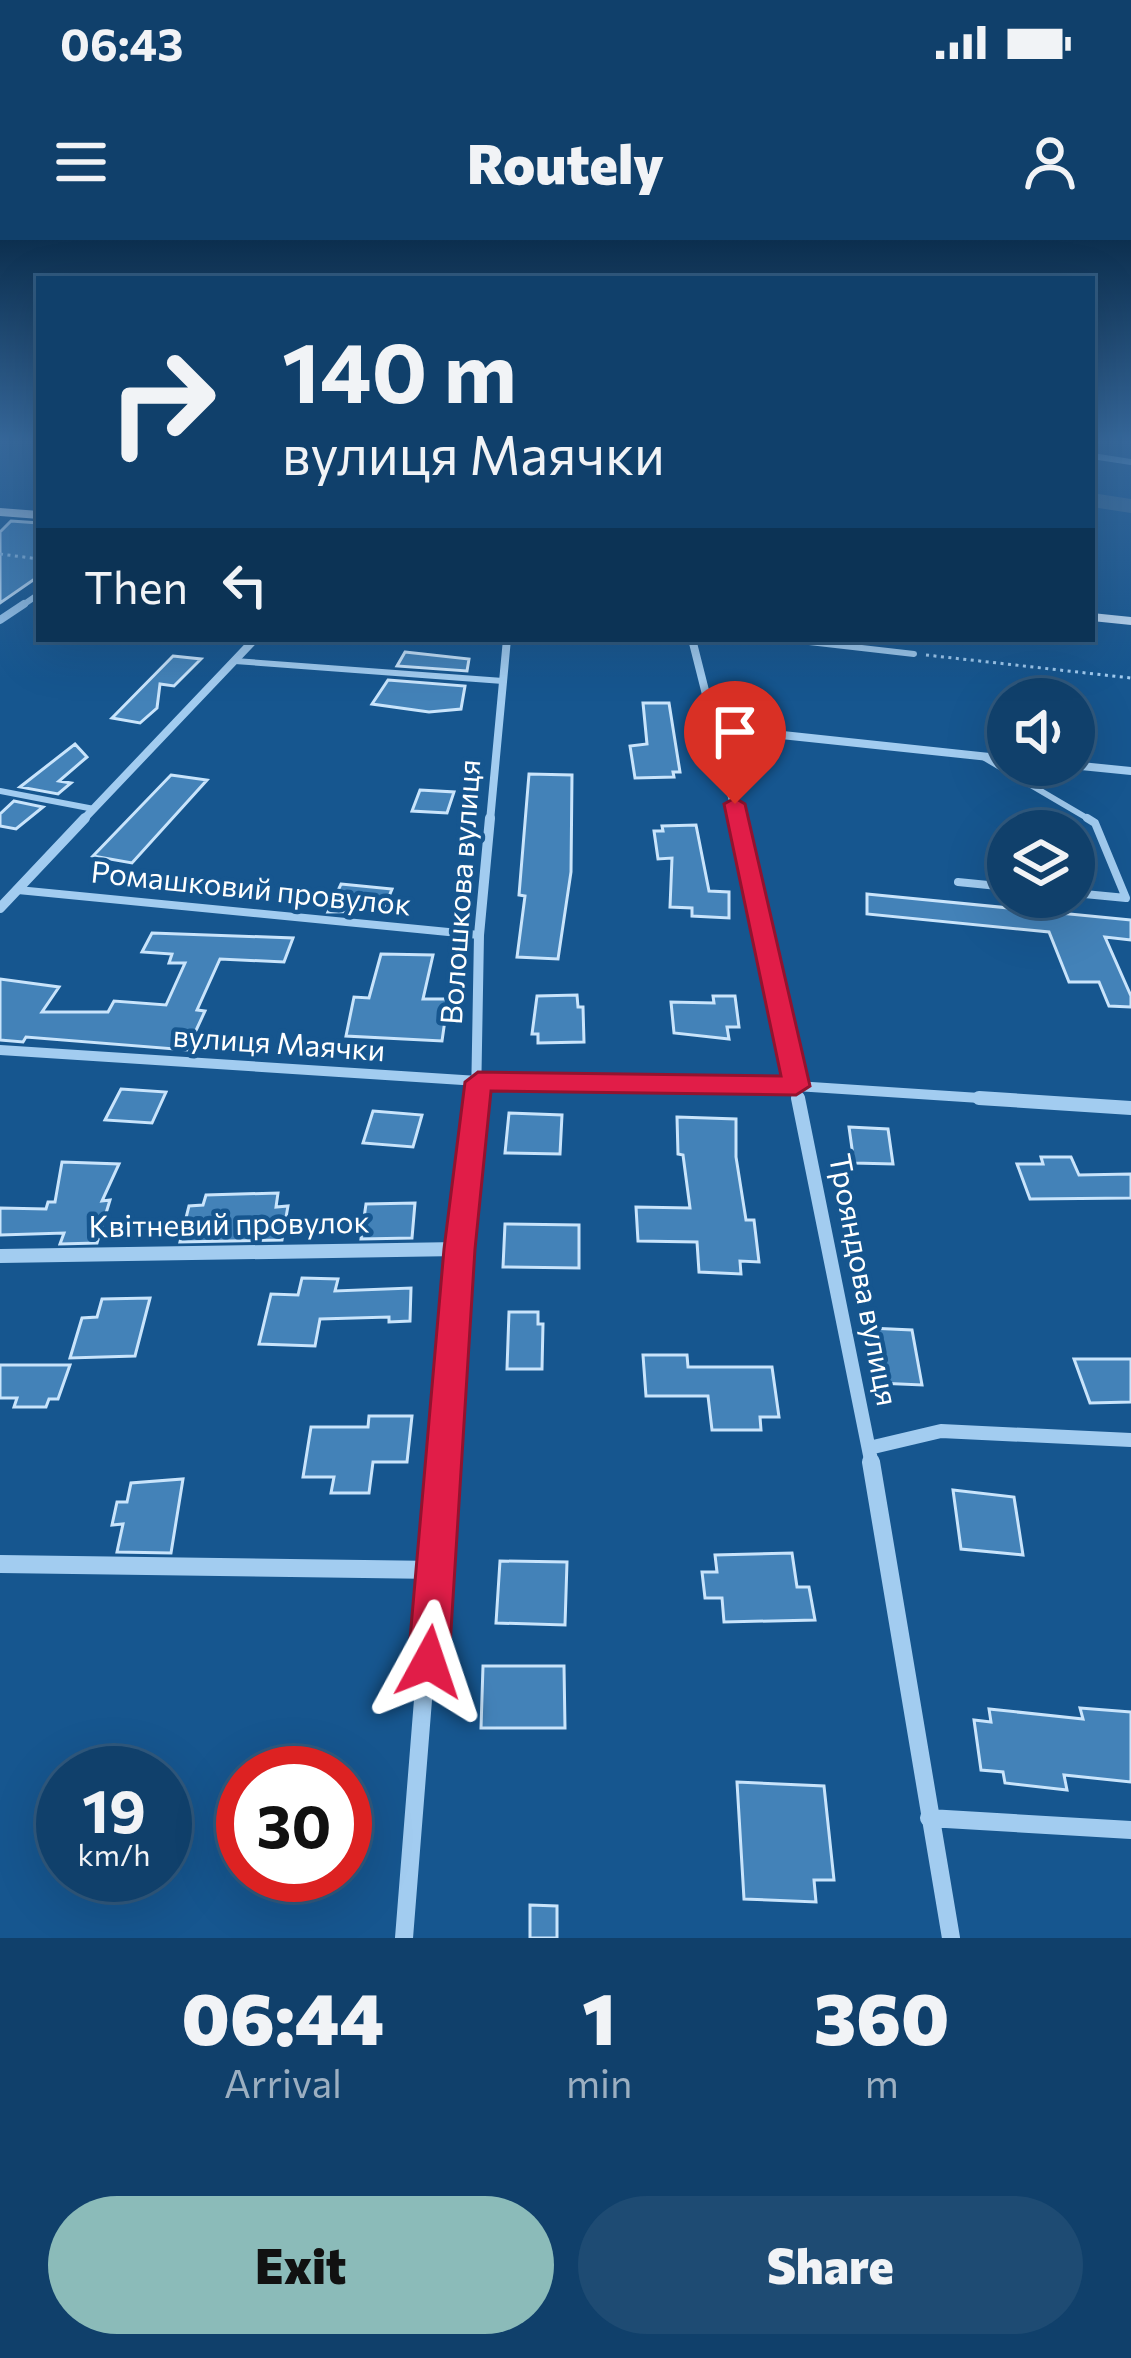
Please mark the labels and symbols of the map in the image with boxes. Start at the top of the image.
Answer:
pin [684,681,786,804]
street label: Волошкова вулиця [431,758,486,1026]
street label: Ромашковий провулок [89,851,413,922]
street label: вулиця Маячки [172,1016,387,1067]
street label: Трояндова вулиця [823,1150,908,1409]
street label: Квітневий провулок [88,1202,370,1243]
position arrow [366,1599,492,1725]
speed limit sign: 30 [216,1746,372,1902]

